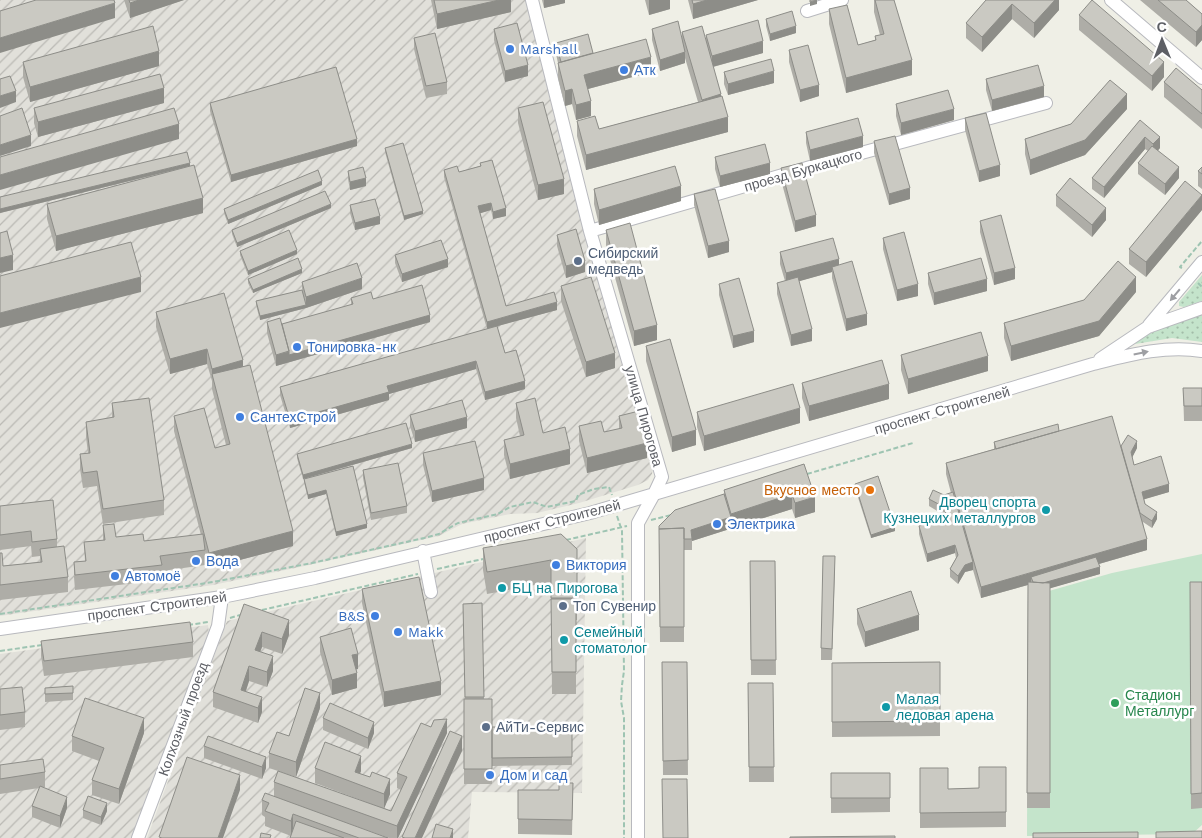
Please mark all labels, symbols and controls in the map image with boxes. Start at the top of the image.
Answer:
north arrow [1137,15,1187,65]
text: С [1157,19,1167,35]
place label: Marshall [520,41,578,57]
marker: Marshall [504,43,516,55]
place label: Атк [634,62,656,78]
marker: Атк [618,64,630,76]
street label: проезд Буркацкого [742,145,864,195]
place label: Сибирский медведь [588,245,658,277]
marker: Сибирский медведь [572,255,584,267]
one-way arrow [1169,288,1180,301]
place label: Тонировка-нк [307,339,397,355]
marker: Тонировка-нк [291,341,303,353]
one-way arrow [1133,349,1148,357]
street label: улица Пирогова [622,364,666,469]
street label: проспект Строителей [872,383,1012,437]
place label: СантехСтрой [250,409,336,425]
marker: СантехСтрой [234,411,246,423]
place label: Вкусное место [764,482,860,498]
marker: Вкусное место [864,484,876,496]
place label: Дворец спорта Кузнецких металлургов [883,494,1036,526]
street label: проспект Строителей [482,496,622,546]
marker: Дворец спорта Кузнецких металлургов [1040,504,1052,516]
place label: Электрика [727,516,795,532]
marker: Электрика [711,518,723,530]
place label: Вода [206,553,239,569]
marker: Вода [190,555,202,567]
place label: Виктория [566,557,627,573]
marker: Виктория [550,559,562,571]
place label: Автомоё [125,568,181,584]
marker: Автомоё [109,570,121,582]
place label: БЦ на Пирогова [512,580,618,596]
marker: БЦ на Пирогова [496,582,508,594]
street label: проспект Строителей [86,588,228,624]
place label: Топ Сувенир [573,598,656,614]
marker: Топ Сувенир [557,600,569,612]
place label: B&S [338,608,365,624]
marker: B&S [369,610,381,622]
place label: Makk [408,624,444,640]
place label: Семейный стоматолог [574,624,647,656]
marker: Makk [392,626,404,638]
marker: Семейный стоматолог [558,634,570,646]
street label: Колхозный проезд [155,660,211,778]
place label: Стадион Металлург [1125,687,1194,719]
place label: Малая ледовая арена [896,691,994,723]
marker: Стадион Металлург [1109,697,1121,709]
marker: Малая ледовая арена [880,701,892,713]
place label: АйТи-Сервис [496,719,584,735]
marker: АйТи-Сервис [480,721,492,733]
place label: Дом и сад [500,767,567,783]
marker: Дом и сад [484,769,496,781]

